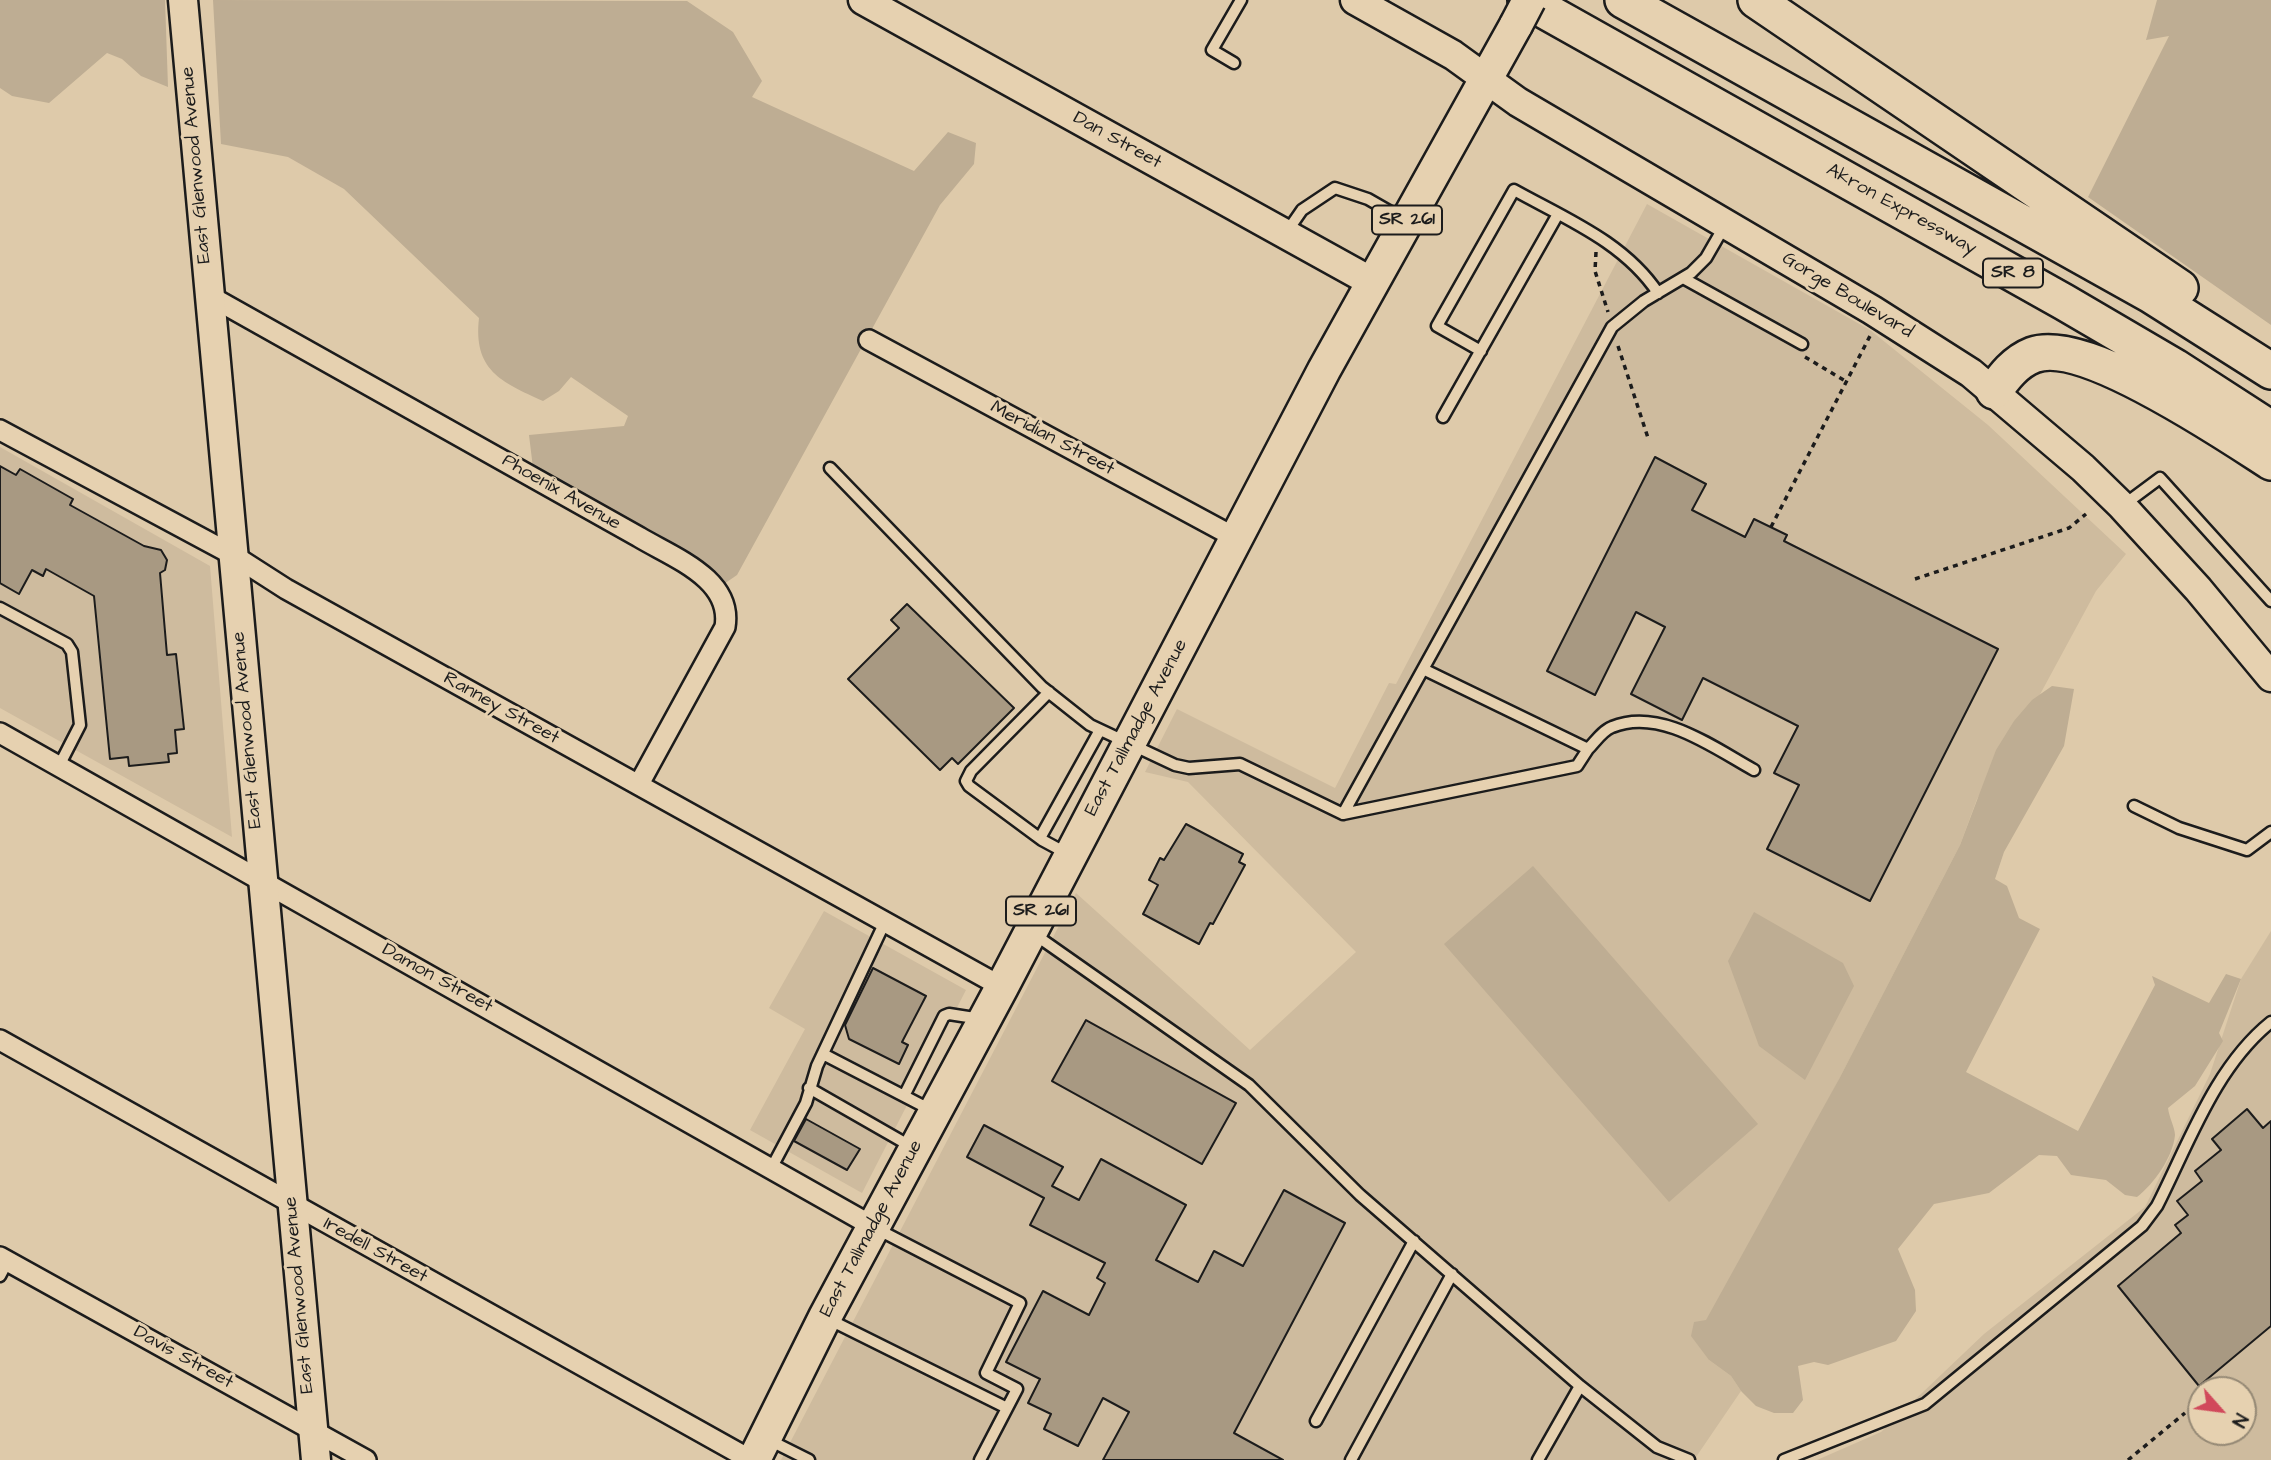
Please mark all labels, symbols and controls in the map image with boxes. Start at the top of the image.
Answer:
street label: East Glenwood Avenue [177,66,217,264]
street label: Dan Street [1069,107,1165,175]
street label: Akron Expressway [1822,159,1980,261]
road number: SR 261 [1372,205,1442,234]
street label: Gorge Boulevard [1777,248,1917,344]
road number: SR 8 [1983,258,2043,288]
street label: Meridian Street [986,397,1118,481]
street label: Phoenix Avenue [498,450,624,536]
street label: East Glenwood Avenue [228,631,268,829]
street label: East Tallmadge Avenue [1081,636,1193,820]
street label: Ranney Street [439,668,563,750]
road number: SR 261 [1006,896,1076,926]
street label: Damon Street [378,939,496,1019]
street label: East Tallmadge Avenue [816,1137,928,1321]
street label: East Glenwood Avenue [280,1196,320,1394]
street label: Iredell Street [319,1213,431,1289]
street label: Davis Street [129,1321,237,1395]
north arrow [2187,1376,2257,1446]
text: N [2225,1409,2254,1432]

